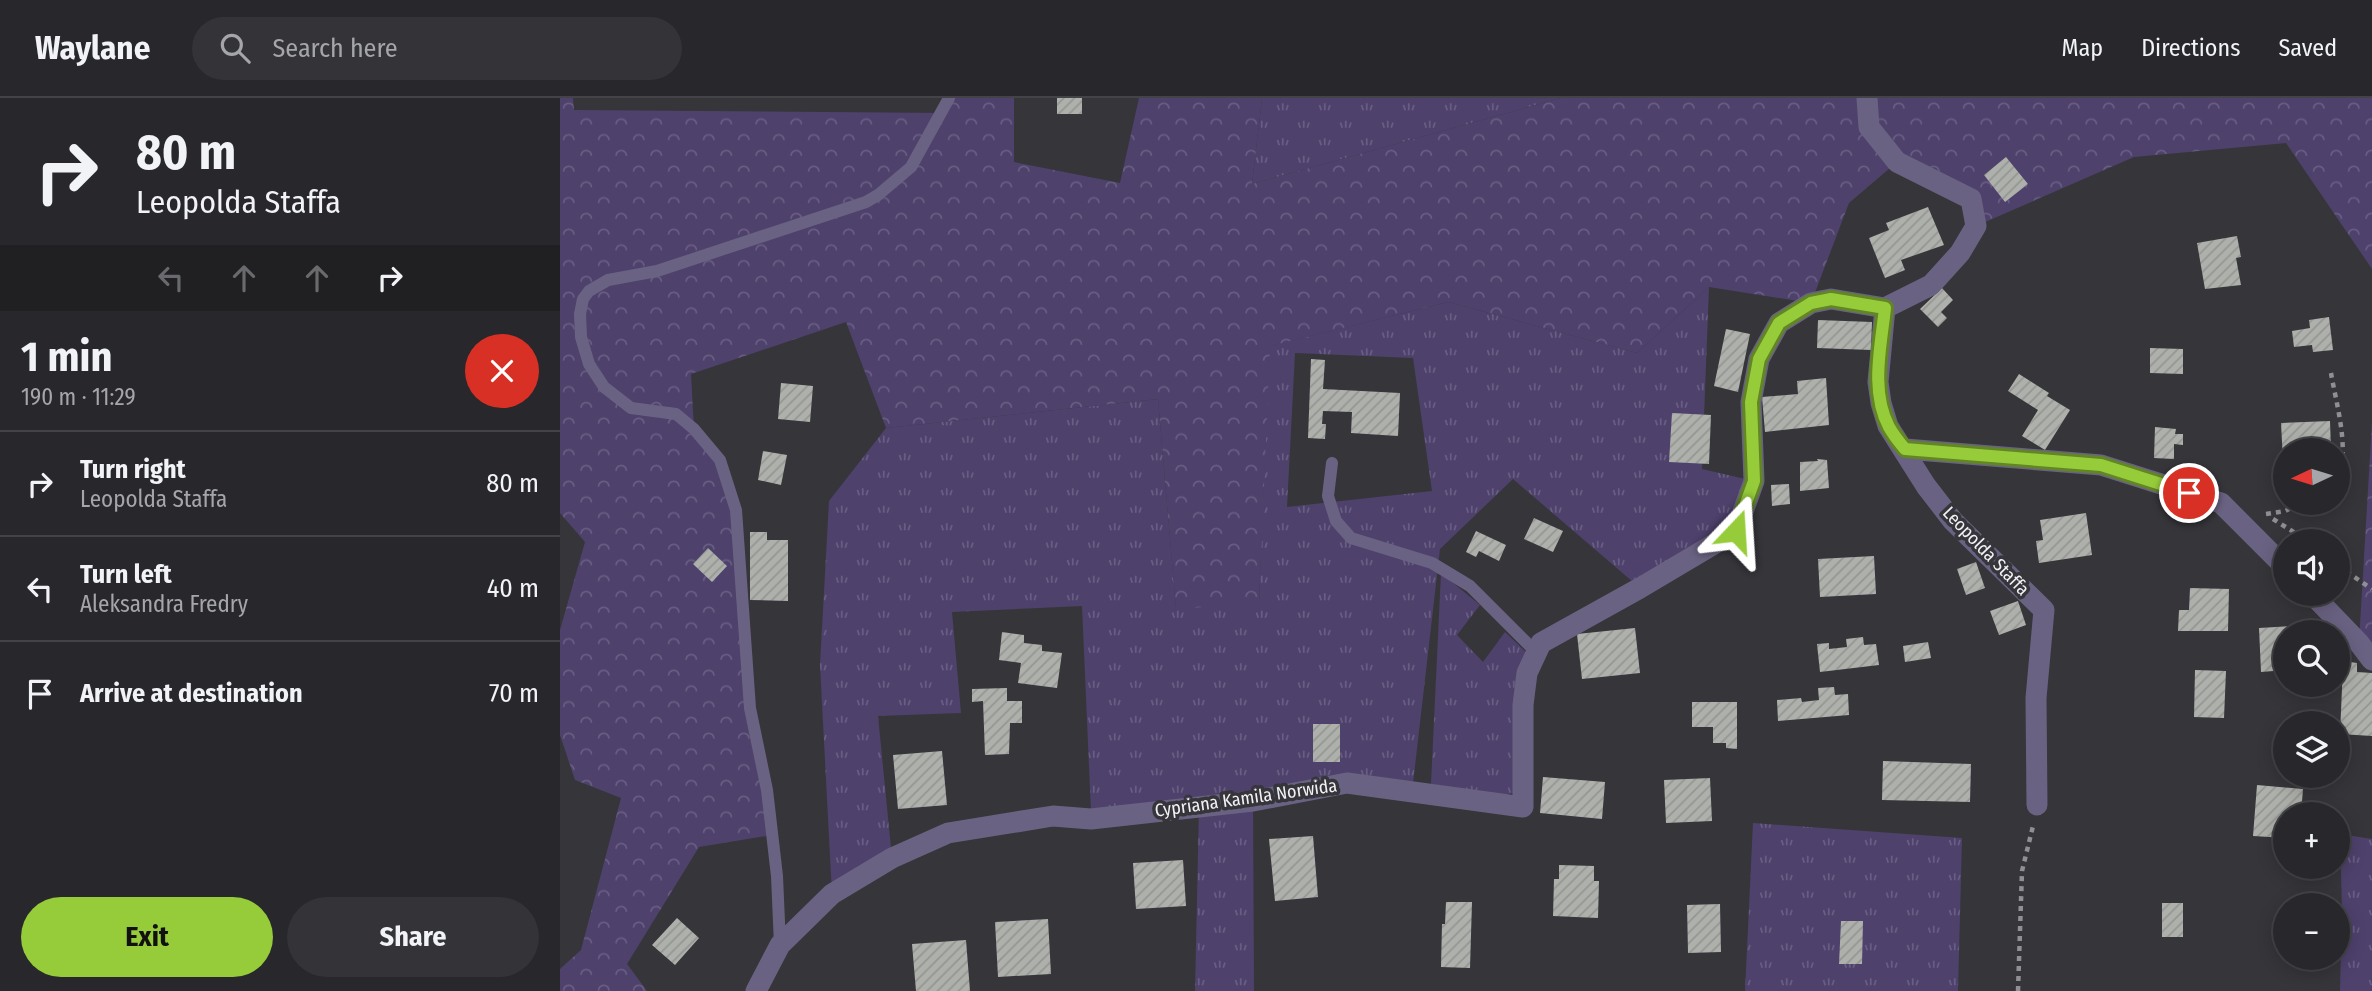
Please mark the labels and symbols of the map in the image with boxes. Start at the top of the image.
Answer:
north arrow [2273,438,2350,514]
pin [2159,463,2219,523]
position arrow [1699,494,1773,568]
street label: Leopolda Staffa [1938,502,2034,600]
street label: Cypriana Kamila Norwida [1153,774,1339,822]

